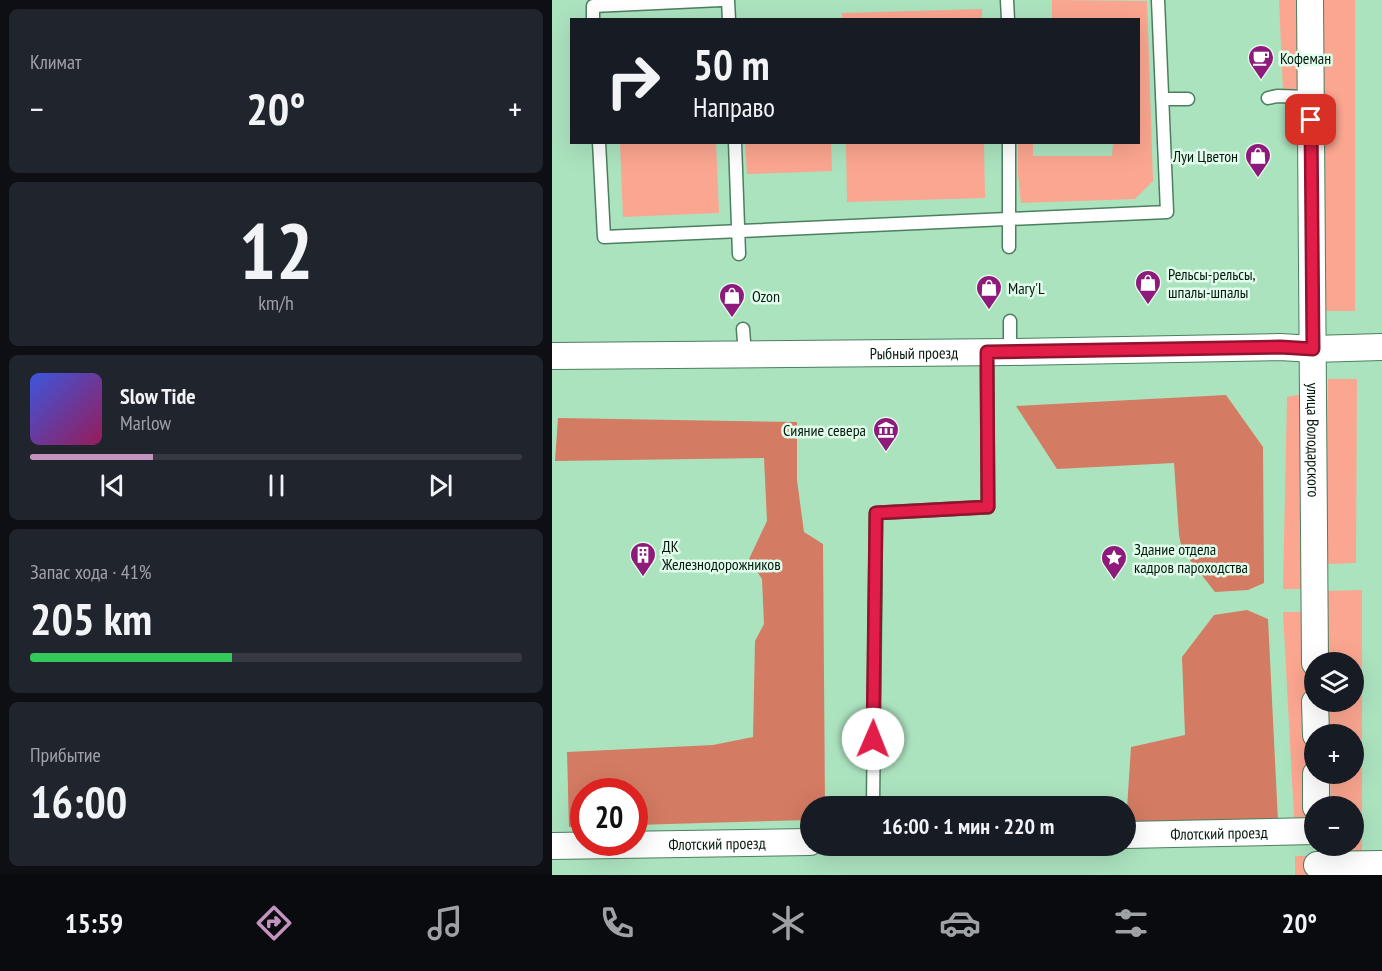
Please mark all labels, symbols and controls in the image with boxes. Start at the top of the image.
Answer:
text: 50 m [693,37,770,92]
icon: right [594,42,672,120]
cafe icon: Кофеман [1246,43,1276,81]
place label: Кофеман [1280,48,1331,68]
text: Климат [30,49,81,75]
text: 20° [246,79,306,137]
text: − [30,87,44,130]
text: + [508,87,522,130]
text: Направо [693,90,775,124]
pin [1285,94,1336,145]
icon: arrive [1294,103,1327,136]
shop icon: Луи Цветон [1243,141,1273,179]
place label: Луи Цветон [1172,146,1238,166]
text: 12 [239,200,313,301]
place label: Рельсы-рельсы, шпалы-шпалы [1168,264,1256,302]
shop icon: Рельсы-рельсы, шпалы-шпалы [1133,268,1163,306]
shop icon: Mary'L [974,273,1004,311]
place label: Mary'L [1008,278,1045,298]
shop icon: Ozon [717,281,747,319]
place label: Ozon [752,286,780,306]
text: km/h [258,290,294,316]
street label: Рыбный проезд [870,342,958,363]
text: Slow Tide [120,382,196,410]
street label: улица Володарского [1303,383,1324,498]
text: Marlow [120,410,171,436]
museum icon: Сияние севера [871,415,901,453]
place label: Сияние севера [783,420,866,440]
icon: previous [96,469,129,502]
icon: pause [260,469,293,502]
icon: next [424,469,457,502]
place label: ДК Железнодорожников [661,536,781,574]
place label: Здание отдела кадров пароходства [1134,539,1248,577]
building icon: ДК Железнодорожников [628,540,658,578]
place icon: Здание отдела кадров пароходства [1099,543,1129,581]
text: Запас хода · 41% [30,559,151,585]
text: 205 km [30,589,152,647]
map controls [1304,652,1364,856]
button: layers [1304,652,1364,712]
position arrow [841,707,905,771]
button: + [1304,724,1364,784]
text: Прибытие [30,742,101,768]
text: 16:00 [30,772,127,830]
speed limit sign: 20 [570,778,648,856]
button: − [1304,796,1364,856]
text: 16:00 · 1 мин · 220 m [882,812,1054,840]
street label: Флотский проезд [1170,822,1268,844]
street label: Флотский проезд [668,833,766,854]
icon: directions [253,902,295,944]
icon: music [424,902,466,944]
icon: phone [596,902,638,944]
icon: climate [767,902,809,944]
icon: car [939,902,981,944]
icon: filters [1110,902,1152,944]
text: 15:59 [65,906,123,940]
text: 20° [1282,906,1317,940]

